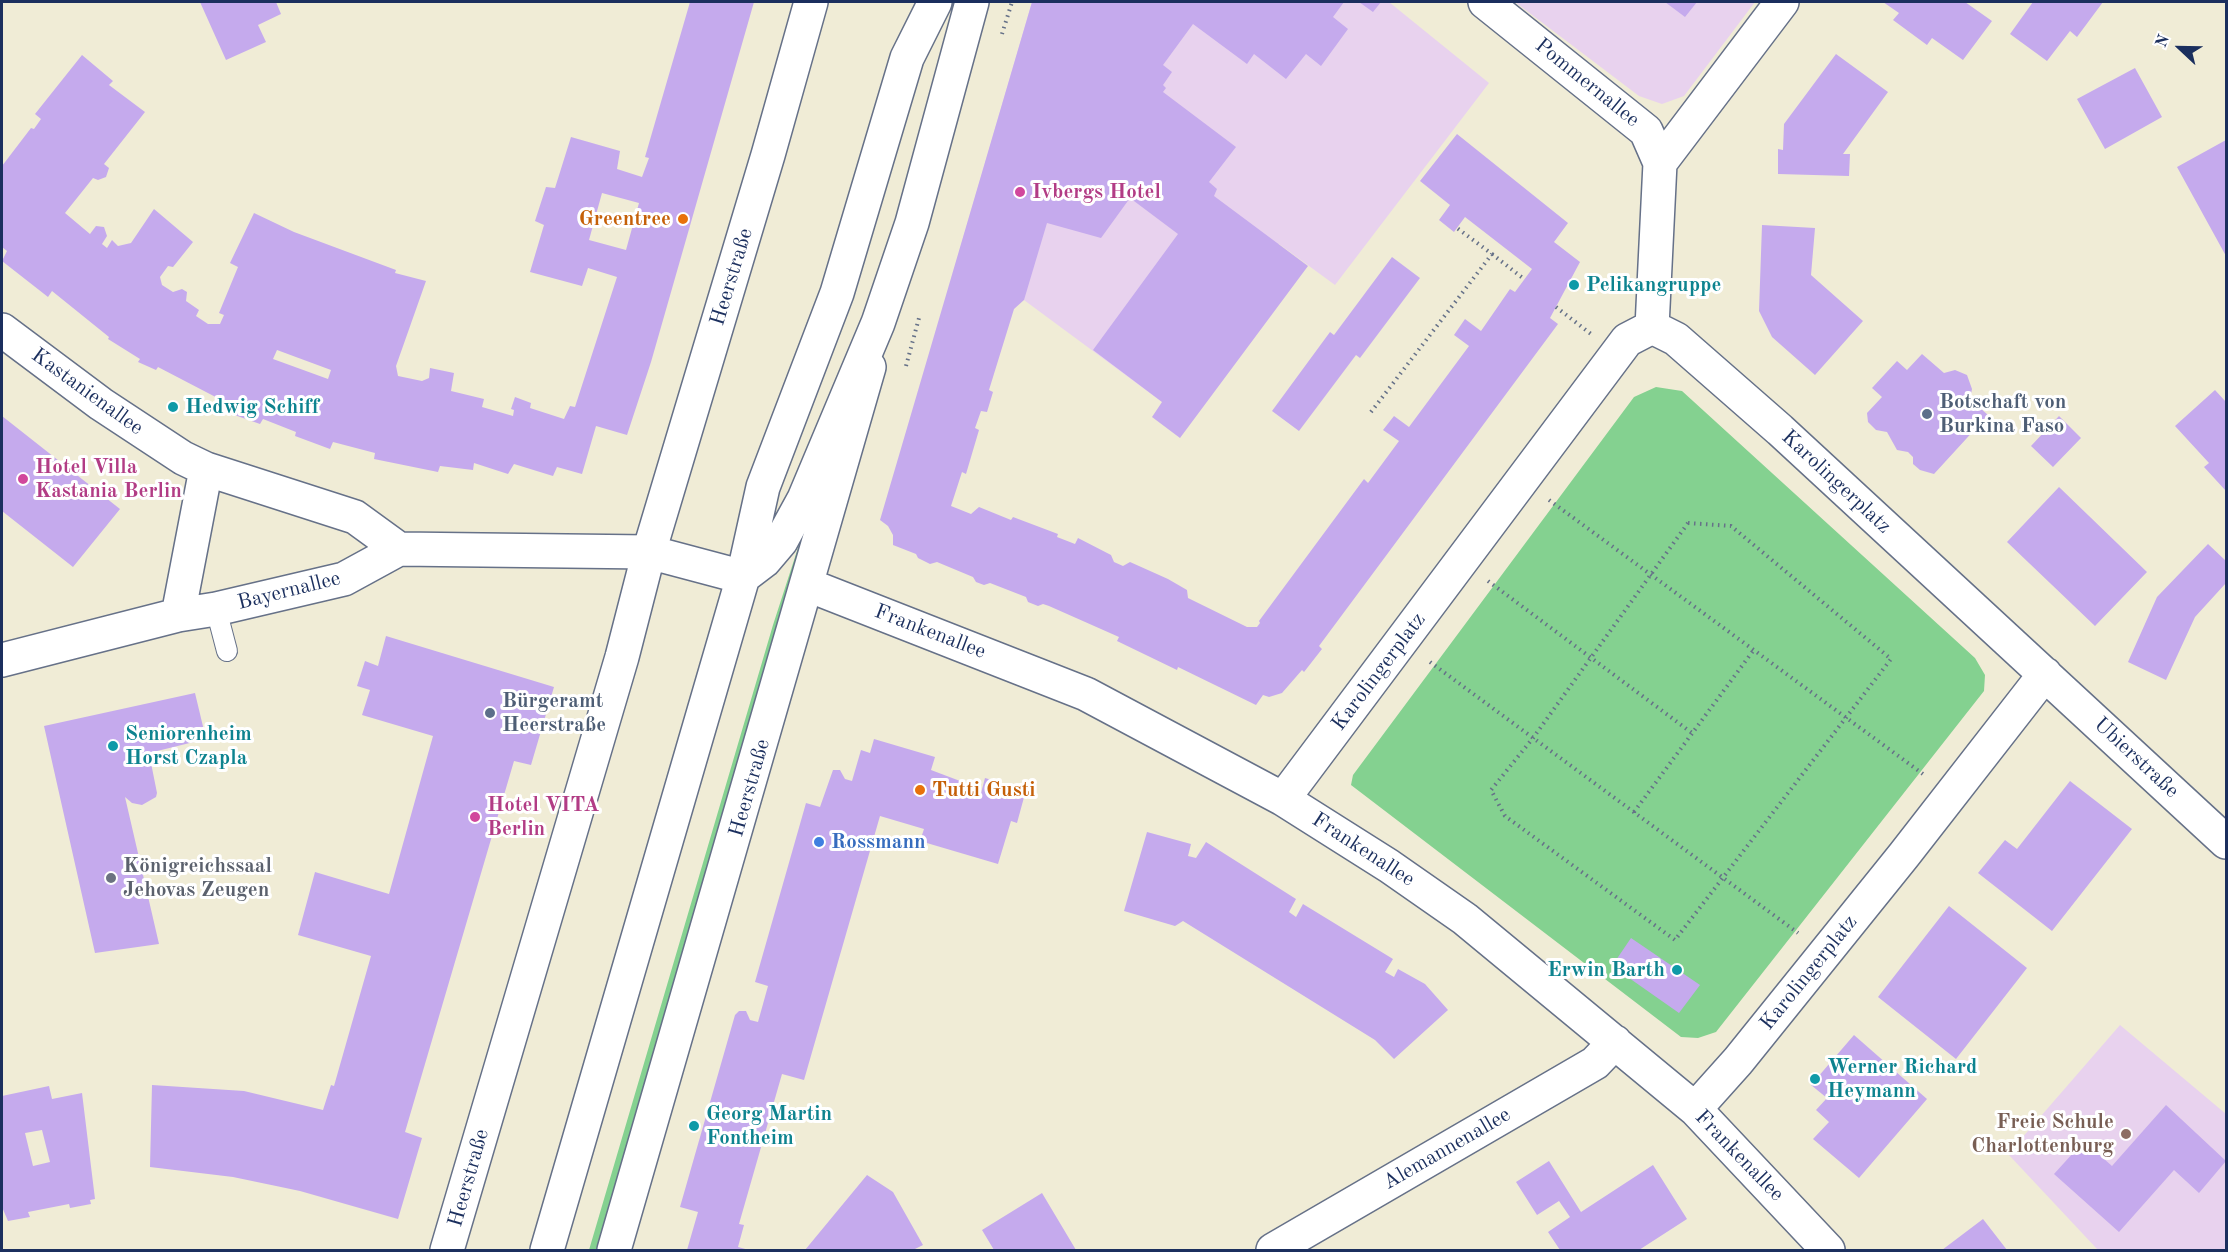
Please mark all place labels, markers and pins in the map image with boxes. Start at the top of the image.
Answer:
place label: Ivbergs Hotel [1032,179,1161,205]
marker: Ivbergs Hotel [1013,185,1027,199]
place label: Greentree [579,206,671,232]
marker: Greentree [676,212,690,226]
place label: Pelikangruppe [1586,272,1721,298]
marker: Pelikangruppe [1567,278,1581,292]
place label: Botschaft von Burkina Faso [1939,389,2067,439]
place label: Hedwig Schiff [185,394,319,420]
marker: Hedwig Schiff [166,400,180,414]
marker: Botschaft von Burkina Faso [1920,407,1934,421]
place label: Hotel Villa Kastania Berlin [35,454,182,504]
marker: Hotel Villa Kastania Berlin [16,472,30,486]
place label: Bürgeramt Heerstraße [502,688,606,738]
marker: Bürgeramt Heerstraße [483,706,497,720]
place label: Seniorenheim Horst Czapla [125,721,252,771]
marker: Seniorenheim Horst Czapla [106,739,120,753]
place label: Tutti Gusti [932,777,1036,803]
marker: Tutti Gusti [913,783,927,797]
place label: Hotel VITA Berlin [487,792,599,842]
marker: Hotel VITA Berlin [468,810,482,824]
place label: Rossmann [831,829,926,855]
marker: Rossmann [812,835,826,849]
place label: Königreichssaal Jehovas Zeugen [123,853,272,903]
marker: Königreichssaal Jehovas Zeugen [104,871,118,885]
place label: Erwin Barth [1547,957,1665,983]
marker: Erwin Barth [1670,963,1684,977]
place label: Werner Richard Heymann [1827,1054,1977,1104]
marker: Werner Richard Heymann [1808,1072,1822,1086]
place label: Georg Martin Fontheim [706,1101,832,1151]
place label: Freie Schule Charlottenburg [1971,1109,2114,1159]
marker: Georg Martin Fontheim [687,1119,701,1133]
marker: Freie Schule Charlottenburg [2119,1127,2133,1141]

